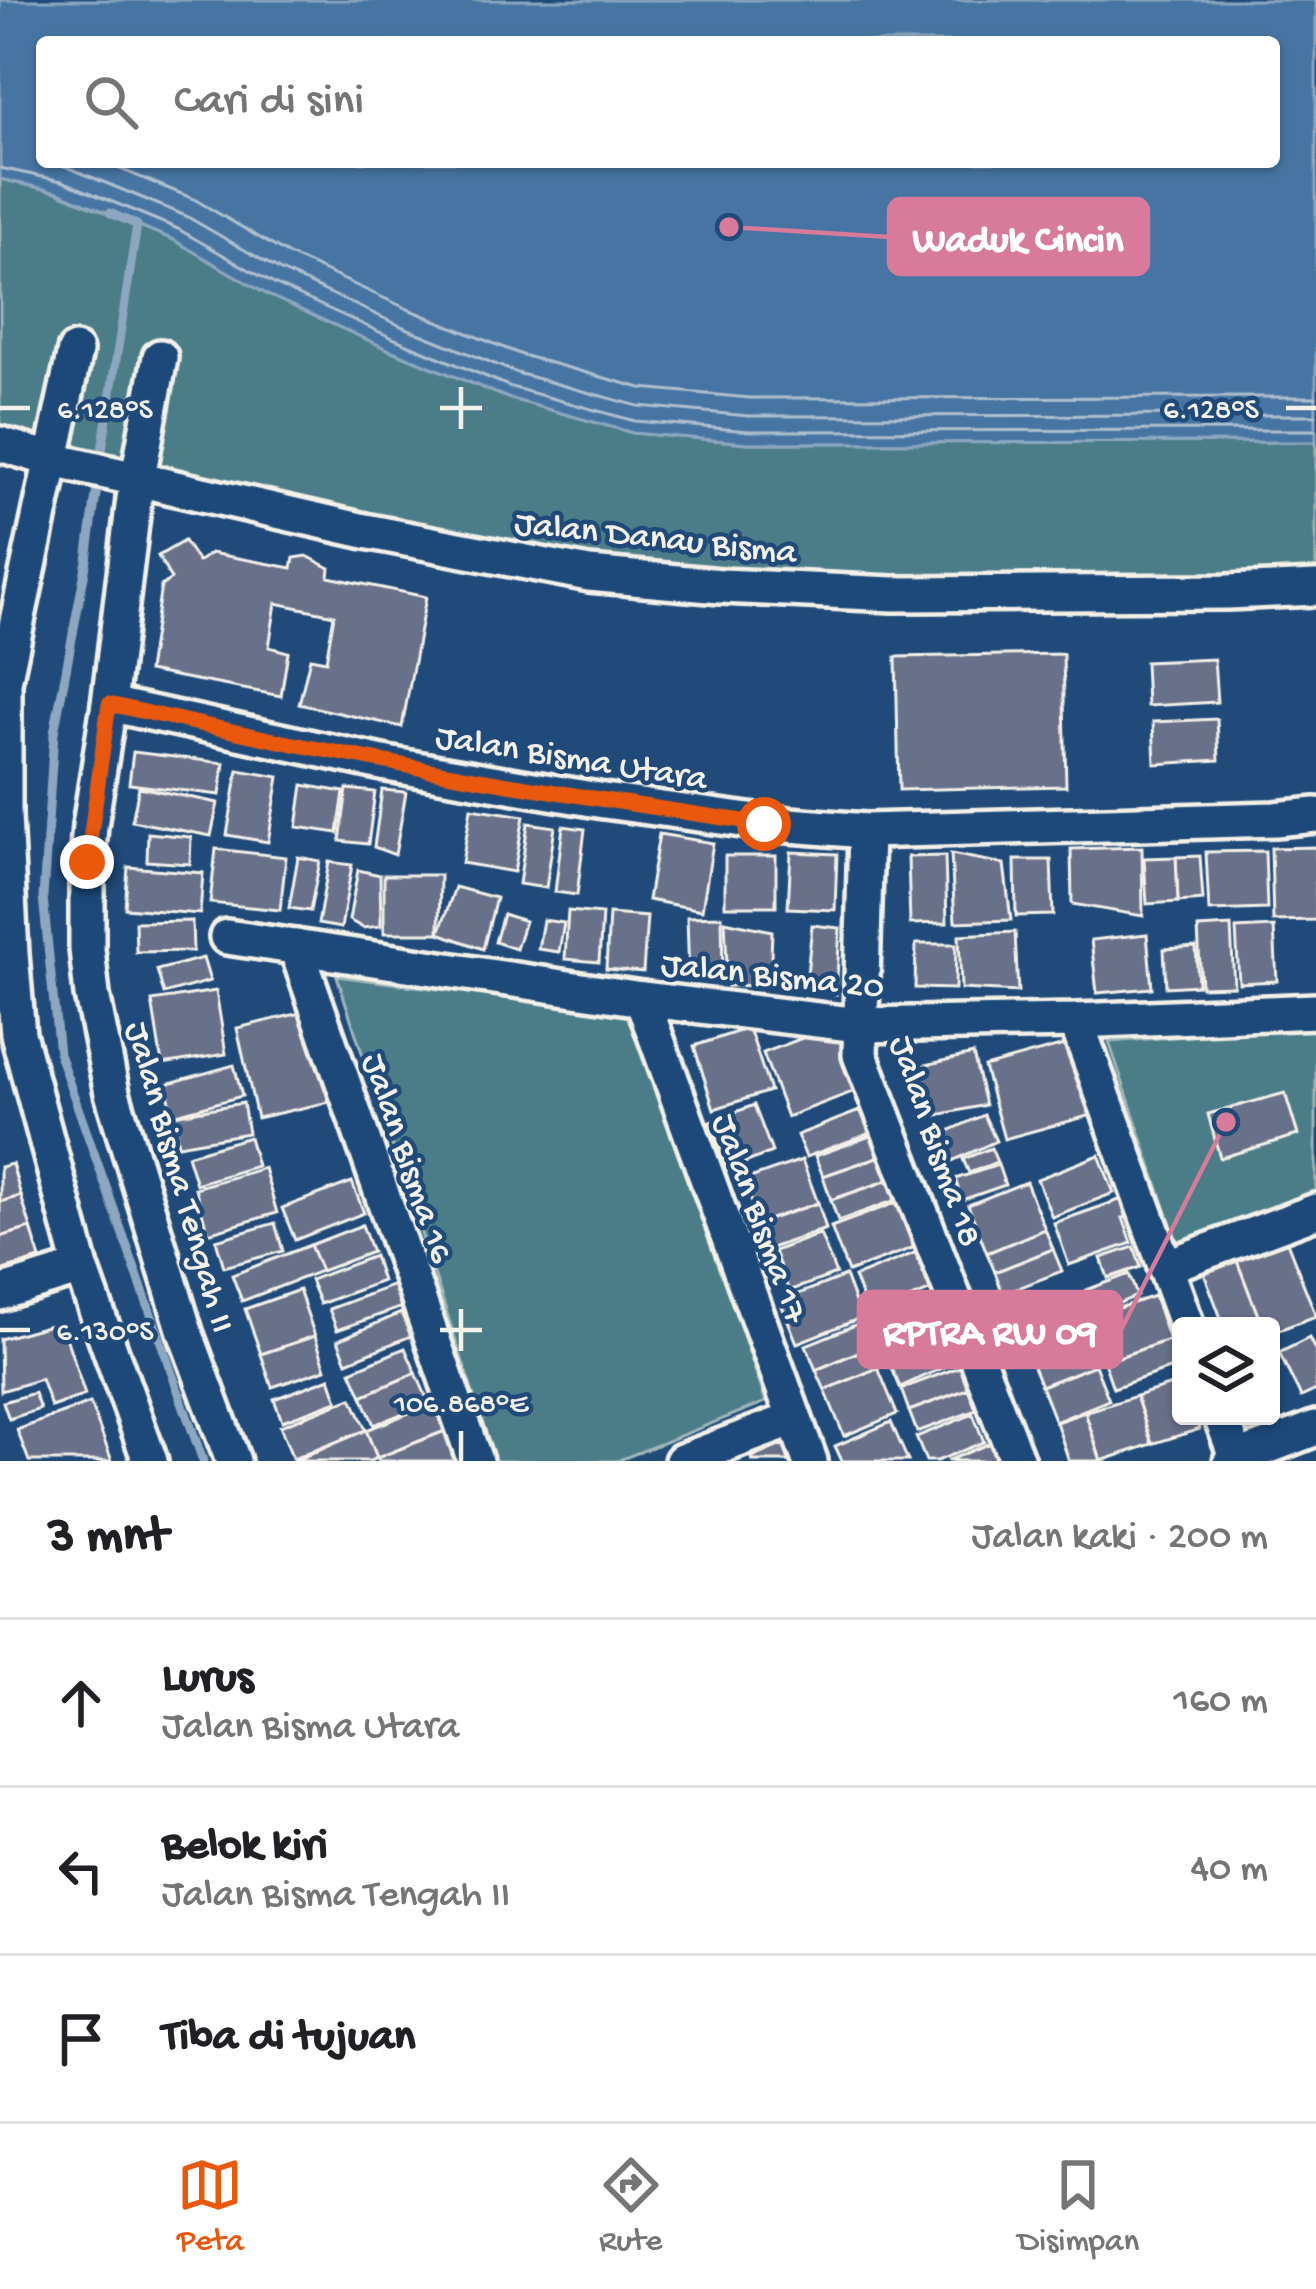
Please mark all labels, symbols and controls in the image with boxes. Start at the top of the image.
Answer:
search box [36,36,1280,168]
icon: search [78,69,144,135]
text: Cari di sini [174,76,364,129]
callout: Waduk Cincin [889,199,1148,274]
text: Waduk Cincin [913,220,1124,266]
text: 6.128°S [57,395,153,430]
text: 6.128°S [1163,395,1259,430]
street label: Jalan Danau Bisma [512,504,800,577]
street label: Jalan Bisma Utara [432,718,711,803]
route start [737,797,791,851]
route end [60,835,114,889]
street label: Jalan Bisma 20 [659,945,886,1012]
street label: Jalan Bisma Tengah II [112,1017,242,1338]
street label: Jalan Bisma 18 [877,1031,989,1253]
street label: Jalan Bisma 16 [349,1049,461,1270]
street label: Jalan Bisma 17 [699,1109,815,1331]
callout: RPTRA RW 09 [859,1292,1121,1367]
text: RPTRA RW 09 [883,1313,1098,1359]
text: 6.130°S [57,1317,153,1352]
map controls [1172,1317,1280,1425]
button: layers [1172,1317,1280,1425]
text: 106.868°E [393,1389,529,1424]
text: 3 mnt [48,1509,168,1569]
text: Jalan kaki · 200 m [972,1516,1268,1562]
text: Lurus [162,1653,253,1706]
icon: ahead [48,1670,114,1736]
text: 160 m [1173,1680,1268,1726]
text: Jalan Bisma Utara [162,1706,459,1752]
text: Belok kiri [162,1821,328,1874]
icon: left [48,1838,114,1904]
text: 40 m [1190,1848,1268,1894]
text: Jalan Bisma Tengah II [162,1874,510,1920]
icon: arrive [48,2006,114,2072]
text: Tiba di tujuan [162,2012,415,2065]
tab: Peta [177,2152,244,2262]
tab: Rute [598,2152,664,2262]
tab: Disimpan [1017,2152,1139,2262]

